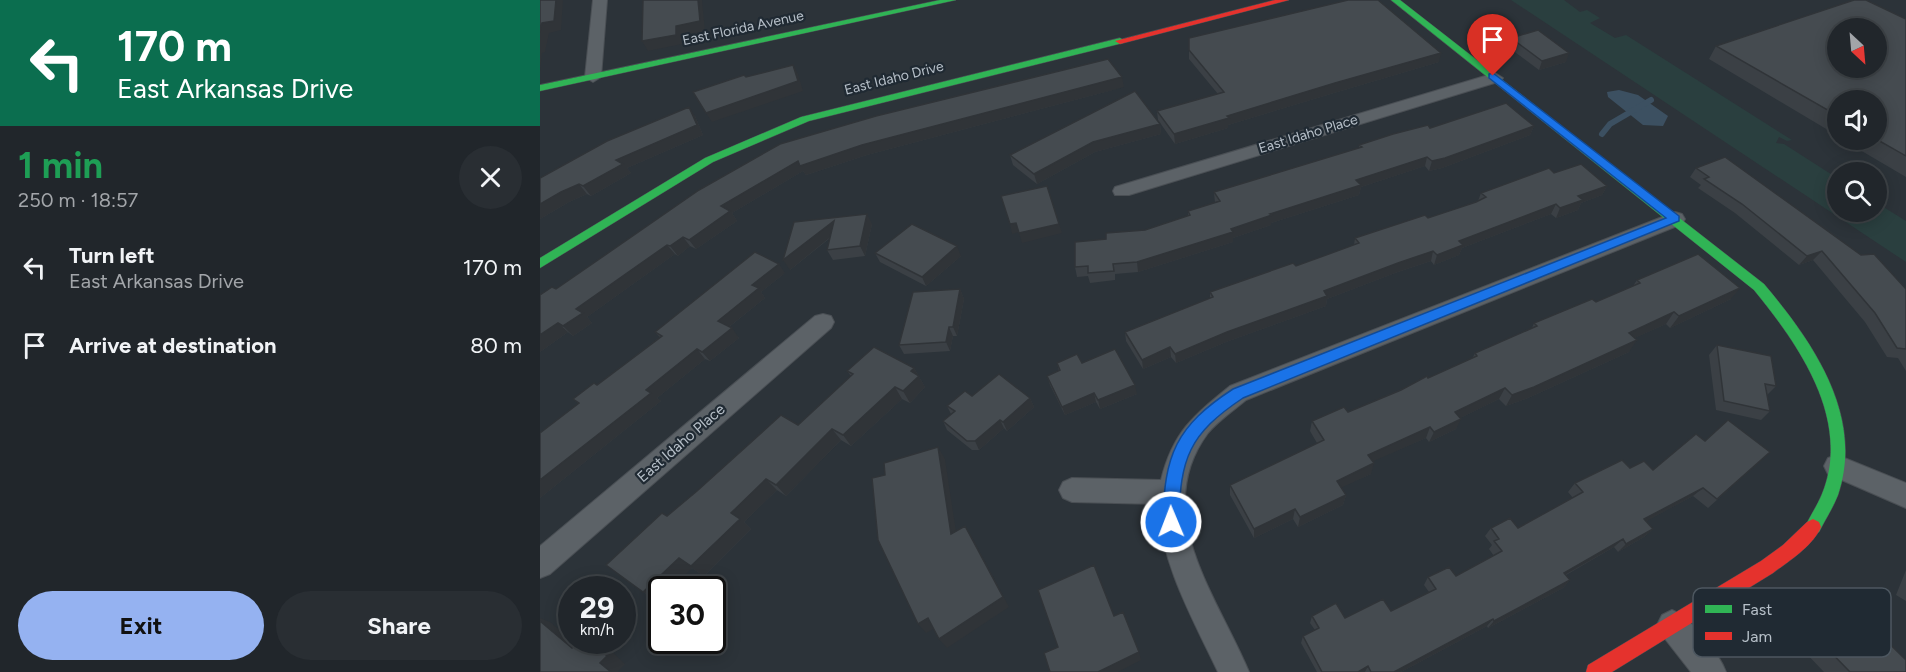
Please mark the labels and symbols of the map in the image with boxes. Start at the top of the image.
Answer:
street label: East Florida Avenue [681,7,806,49]
pin [1467,14,1518,76]
north arrow [1827,18,1887,78]
street label: East Idaho Drive [843,57,946,99]
street label: East Idaho Place [1256,111,1360,157]
street label: East Idaho Place [634,400,728,486]
position arrow [1139,490,1203,554]
speed limit sign: 30 [648,576,726,654]
legend [1693,588,1891,657]
text: Fast [1742,600,1772,619]
text: Jam [1742,627,1772,646]

